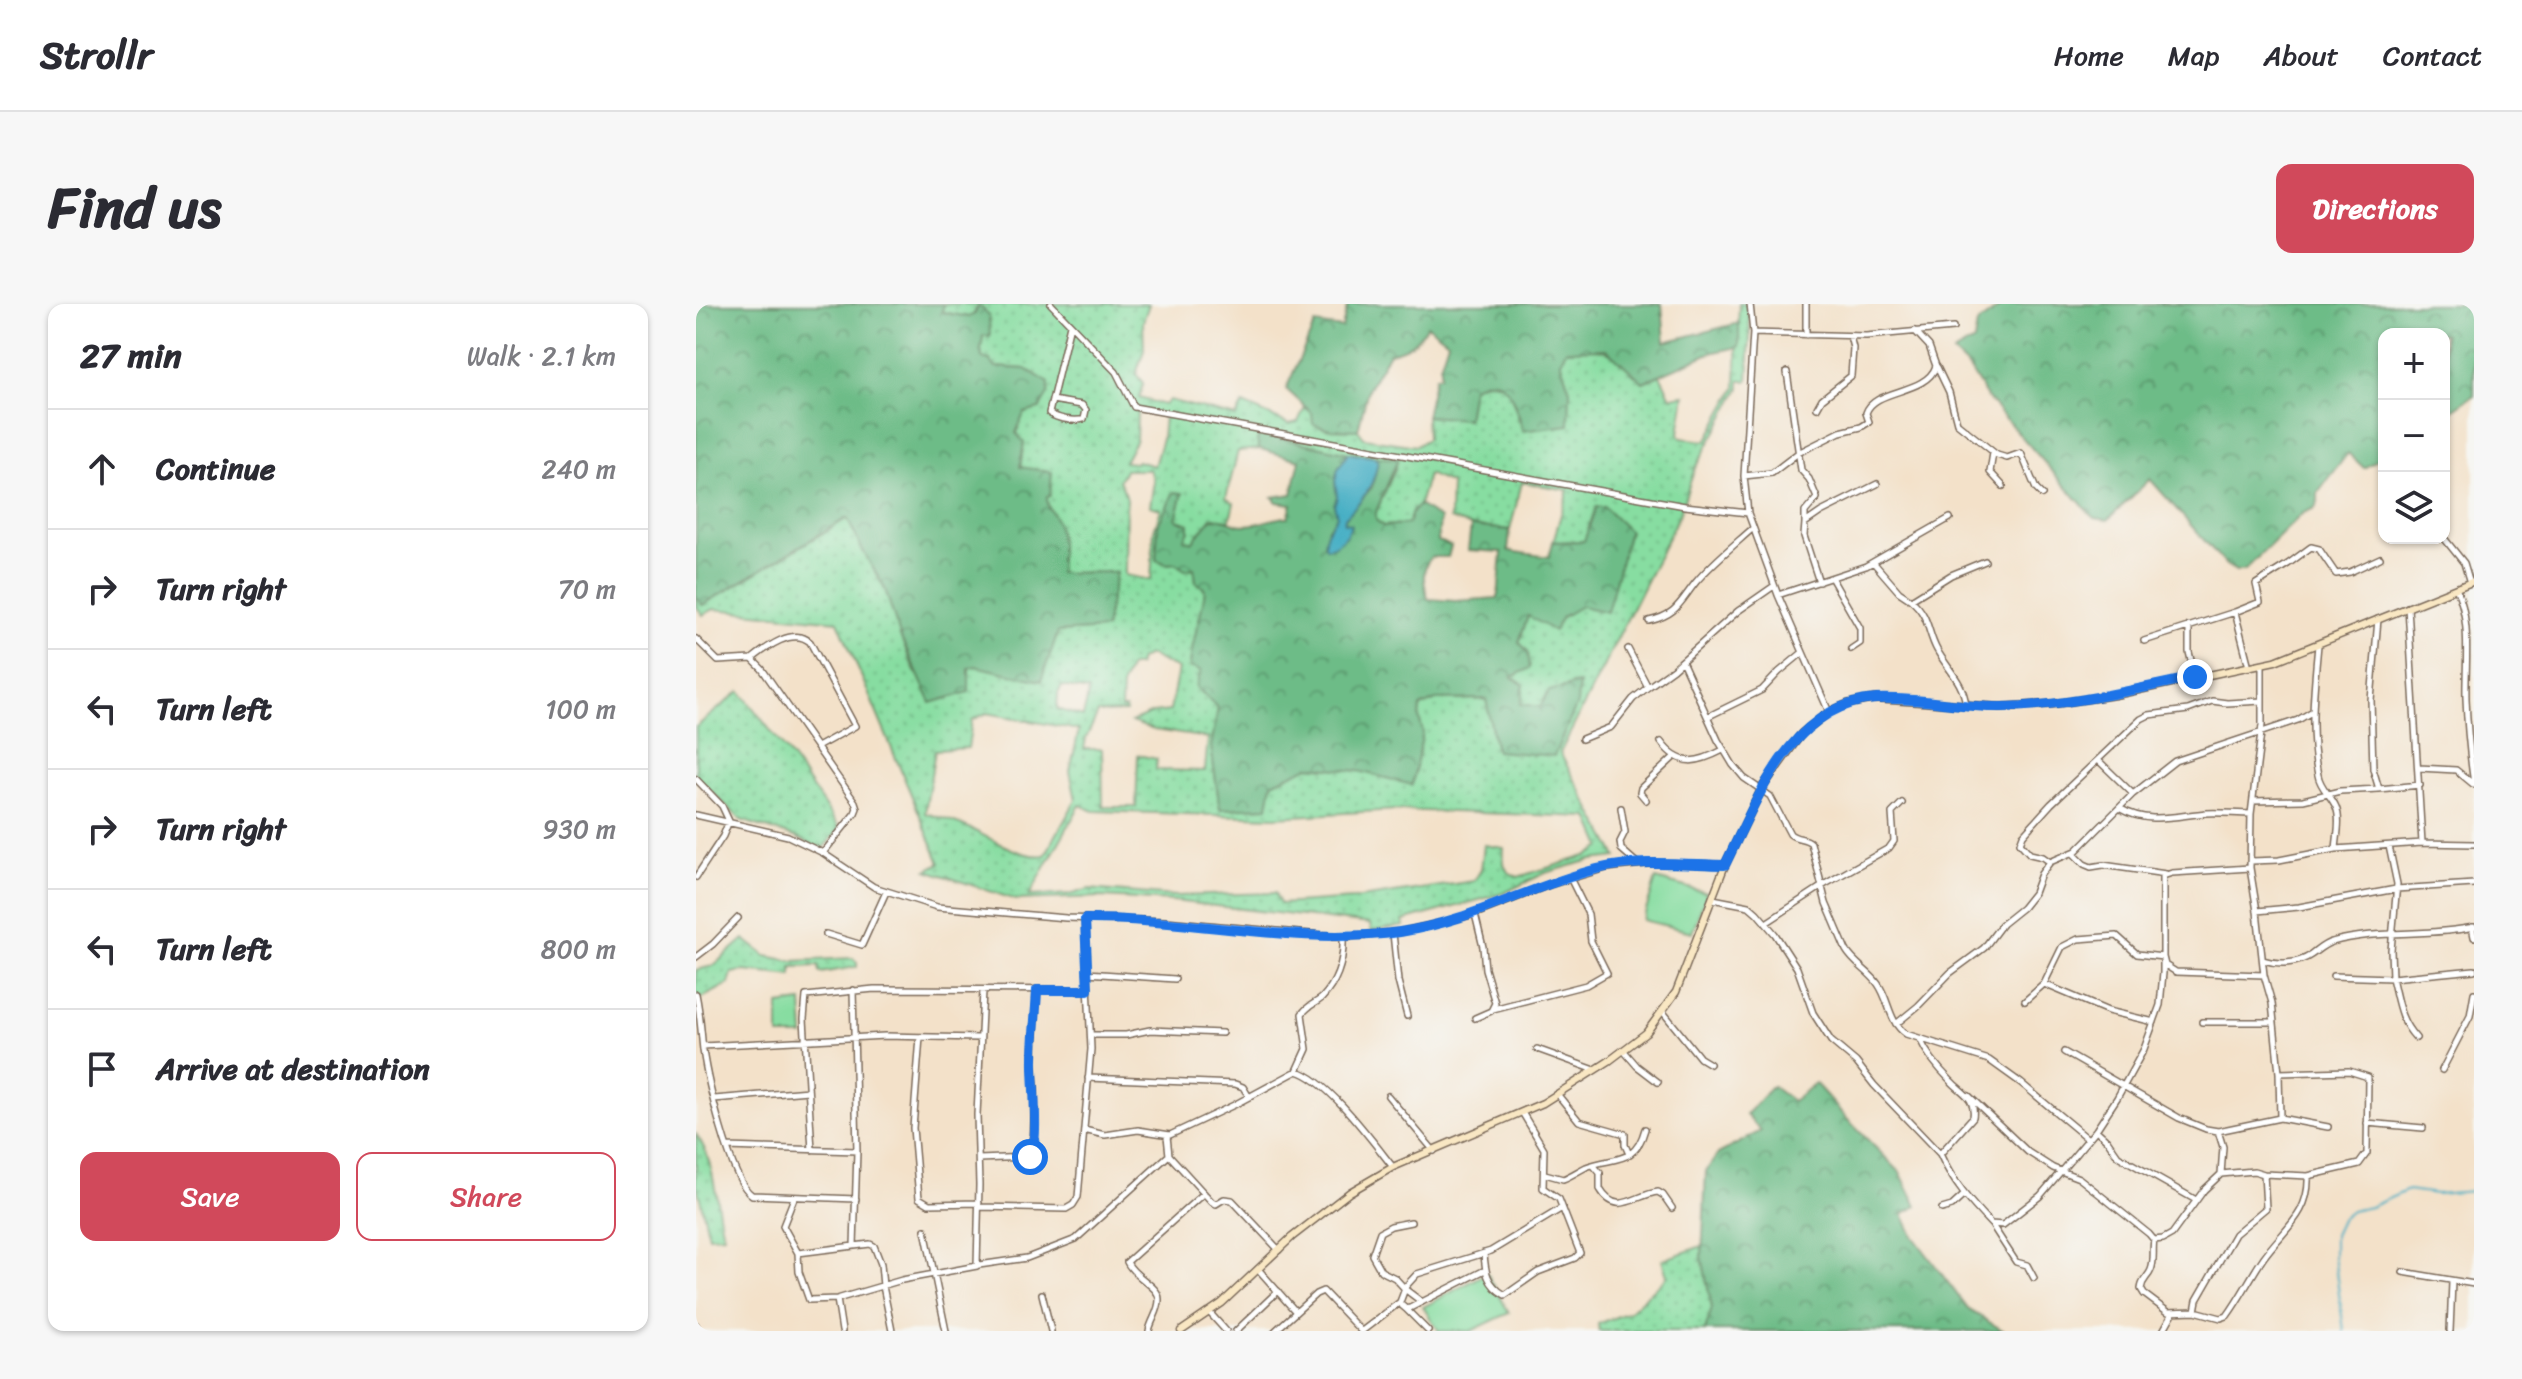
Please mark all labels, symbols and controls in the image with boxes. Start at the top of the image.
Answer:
text: Strollr [40,22,153,89]
text: Home [2054,31,2124,80]
text: Map [2168,31,2219,80]
text: About [2263,31,2339,80]
text: Contact [2383,31,2482,80]
text: Find us [48,159,221,258]
button: Directions [2276,164,2474,253]
text: 27 min [80,326,182,386]
map controls [2378,328,2450,544]
button: + [2378,328,2450,400]
text: Walk · 2.1 km [467,333,616,379]
button: − [2378,400,2450,472]
text: Continue [156,442,275,496]
text: 240 m [542,446,616,492]
icon: ahead [80,447,124,491]
button: layers [2378,472,2450,544]
text: Turn right [156,562,286,616]
text: 70 m [558,566,616,612]
icon: right [80,567,124,611]
route end [2177,659,2213,695]
text: Turn left [156,682,272,736]
text: 100 m [545,686,616,732]
icon: left [80,687,124,731]
text: Turn right [156,802,286,856]
text: 930 m [543,806,616,852]
icon: right [80,807,124,851]
text: Turn left [156,922,272,976]
text: 800 m [541,926,616,972]
icon: left [80,927,124,971]
text: Arrive at destination [156,1042,430,1096]
icon: arrive [80,1047,124,1091]
route start [1012,1139,1048,1175]
button: Save [80,1152,340,1241]
button: Share [356,1152,616,1241]

